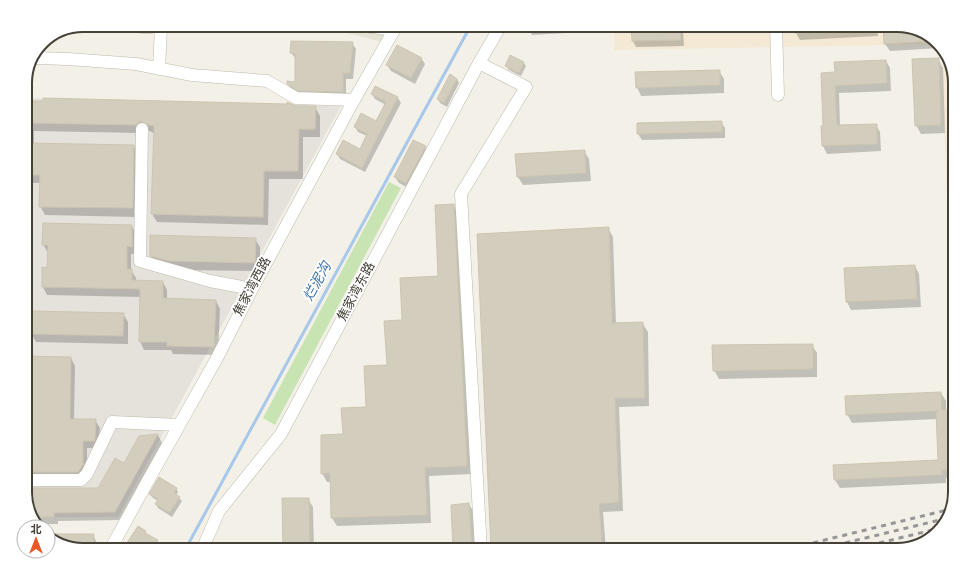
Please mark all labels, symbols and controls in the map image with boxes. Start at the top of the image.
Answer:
street label: 焦家湾西路 [230,254,275,319]
water label: 烂泥沟 [300,258,337,304]
street label: 焦家湾东路 [334,259,379,324]
north arrow [16,519,56,559]
text: 北 [31,523,42,537]

